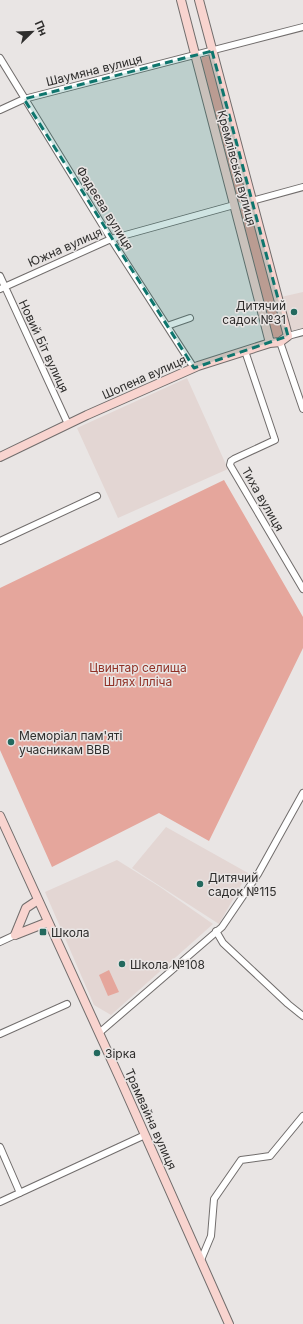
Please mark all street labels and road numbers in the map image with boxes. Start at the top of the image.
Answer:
street label: Шаумяна вулиця [44,51,144,89]
street label: Кремлівська вулиця [214,108,260,228]
street label: Фадеєва вулиця [73,163,137,253]
street label: Южна вулиця [25,224,105,270]
street label: Новий Біт вулиця [16,297,72,395]
street label: Шопена вулиця [99,352,189,402]
street label: Тиха вулиця [239,464,287,534]
street label: Трамвайна вулиця [122,1066,180,1172]

